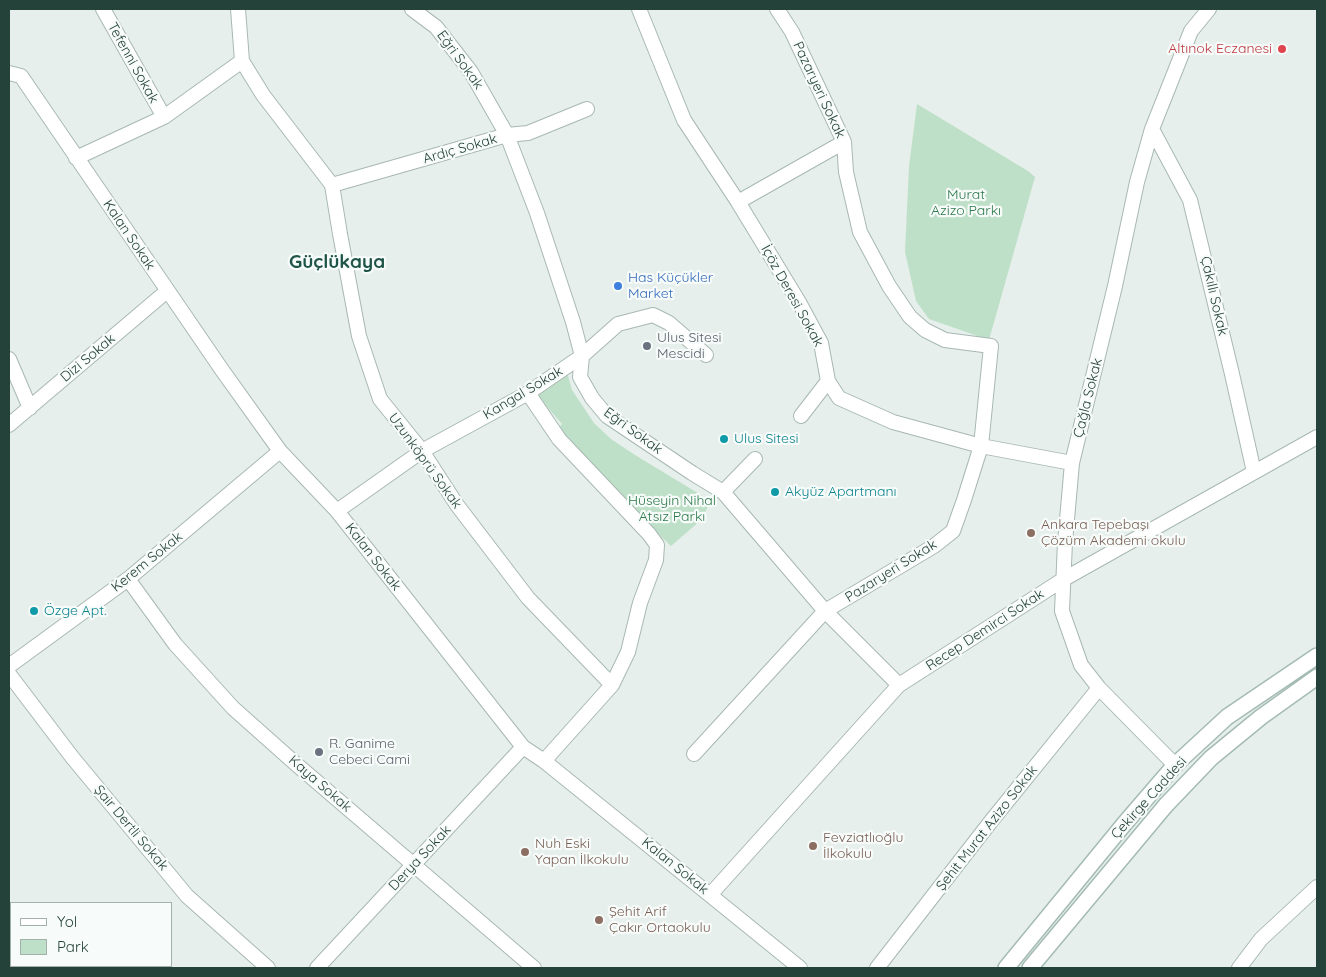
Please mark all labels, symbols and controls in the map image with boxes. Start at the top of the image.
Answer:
street label: Tefenni Sokak [104,20,162,106]
street label: Eğri Sokak [433,27,487,93]
street label: Pazaryeri Sokak [789,39,849,141]
place label: Altınok Eczanesi [1168,41,1272,57]
marker: Altınok Eczanesi [1276,43,1288,55]
street label: Ardıç Sokak [421,130,499,168]
park label: Murat Azizo Parkı [931,187,1001,220]
street label: Kalan Sokak [99,197,159,273]
street label: İçöz Deresi Sokak [757,242,827,350]
district label: Güçlükaya [289,251,385,273]
street label: Çakıllı Sokak [1197,255,1231,337]
place label: Has Küçükler Market [628,270,713,302]
marker: Has Küçükler Market [612,280,624,292]
street label: Dizi Sokak [57,330,119,386]
place label: Ulus Sitesi Mescidi [657,330,721,362]
marker: Ulus Sitesi Mescidi [641,340,653,352]
street label: Çağla Sokak [1070,356,1106,440]
street label: Kangal Sokak [480,363,566,423]
street label: Eğri Sokak [600,404,666,458]
street label: Uzunköprü Sokak [385,410,465,512]
place label: Ulus Sitesi [734,431,798,447]
marker: Ulus Sitesi [718,433,730,445]
place label: Akyüz Apartmanı [785,484,896,500]
marker: Akyüz Apartmanı [769,486,781,498]
park label: Hüseyin Nihal Atsız Parkı [628,493,716,526]
place label: Ankara Tepebaşı Çözüm Akademi okulu [1041,517,1186,550]
street label: Kalan Sokak [341,520,405,594]
marker: Ankara Tepebaşı Çözüm Akademi okulu [1025,527,1037,539]
street label: Kerem Sokak [108,528,186,596]
street label: Pazaryeri Sokak [842,536,940,606]
street label: Recep Demirci Sokak [923,586,1047,674]
place label: Özge Apt. [44,603,106,619]
marker: Özge Apt. [28,605,40,617]
place label: R. Ganime Cebeci Cami [329,736,410,769]
marker: R. Ganime Cebeci Cami [313,746,325,758]
street label: Kaya Sokak [285,752,355,816]
street label: Çekirge Caddesi [1108,753,1190,843]
street label: Şehit Murat Azizo Sokak [933,762,1041,894]
street label: Şair Dertli Sokak [90,782,172,874]
street label: Derya Sokak [385,822,455,894]
place label: Fevziatlıoğlu İlkokulu [823,830,903,862]
street label: Kalan Sokak [638,834,712,898]
place label: Nuh Eski Yapan İlkokulu [535,836,629,869]
marker: Fevziatlıoğlu İlkokulu [807,840,819,852]
marker: Nuh Eski Yapan İlkokulu [519,846,531,858]
legend [10,902,172,967]
place label: Şehit Arif Çakır Ortaokulu [609,904,711,936]
text: Yol [57,912,77,931]
marker: Şehit Arif Çakır Ortaokulu [593,914,605,926]
text: Park [57,937,89,956]

